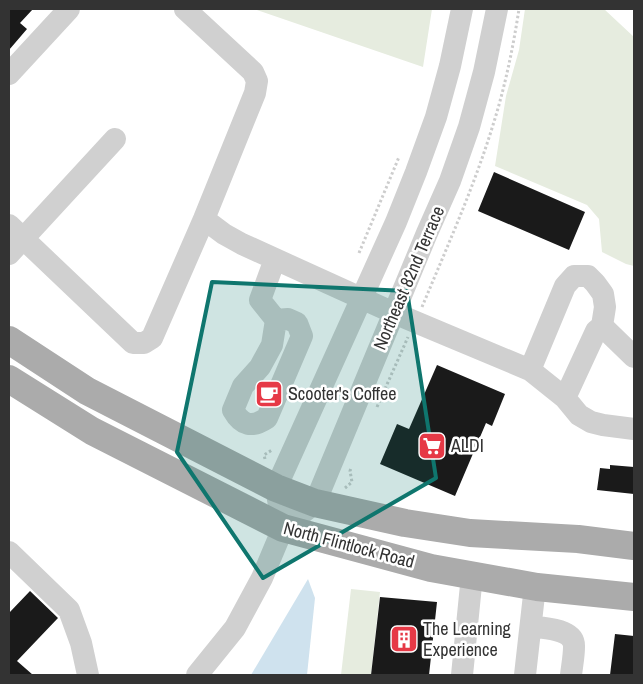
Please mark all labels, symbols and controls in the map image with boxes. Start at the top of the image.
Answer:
street label: Northeast 82nd Terrace [367,202,450,354]
cafe icon: Scooter's Coffee [254,379,284,409]
place label: Scooter's Coffee [288,381,396,406]
supermarket icon: ALDI [417,431,447,461]
place label: ALDI [450,433,484,458]
street label: North Flintlock Road [281,515,417,574]
place label: The Learning Experience [423,616,512,662]
building icon: The Learning Experience [389,624,419,654]

